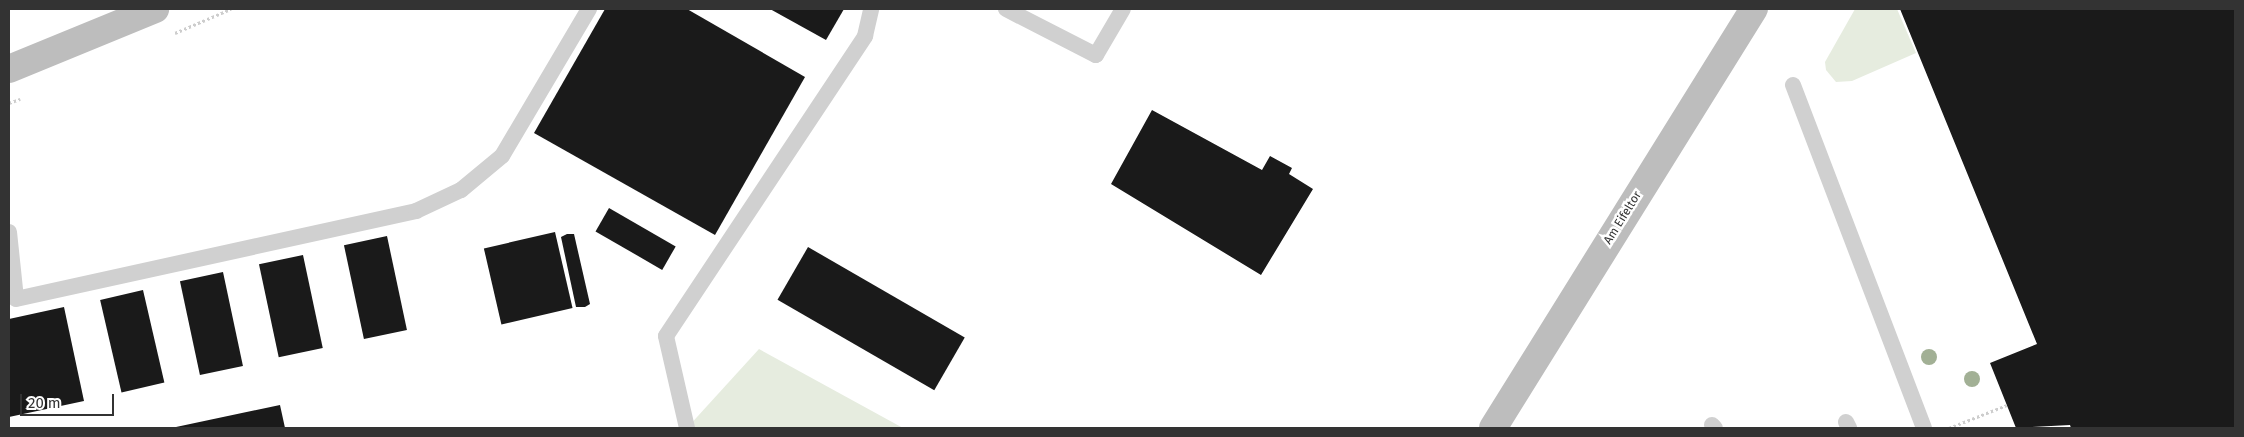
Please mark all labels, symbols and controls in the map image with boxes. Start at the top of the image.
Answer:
street label: Am Eifeltor [1601,189,1645,247]
scale bar [22,384,116,416]
text: 20 m [28,394,61,412]

